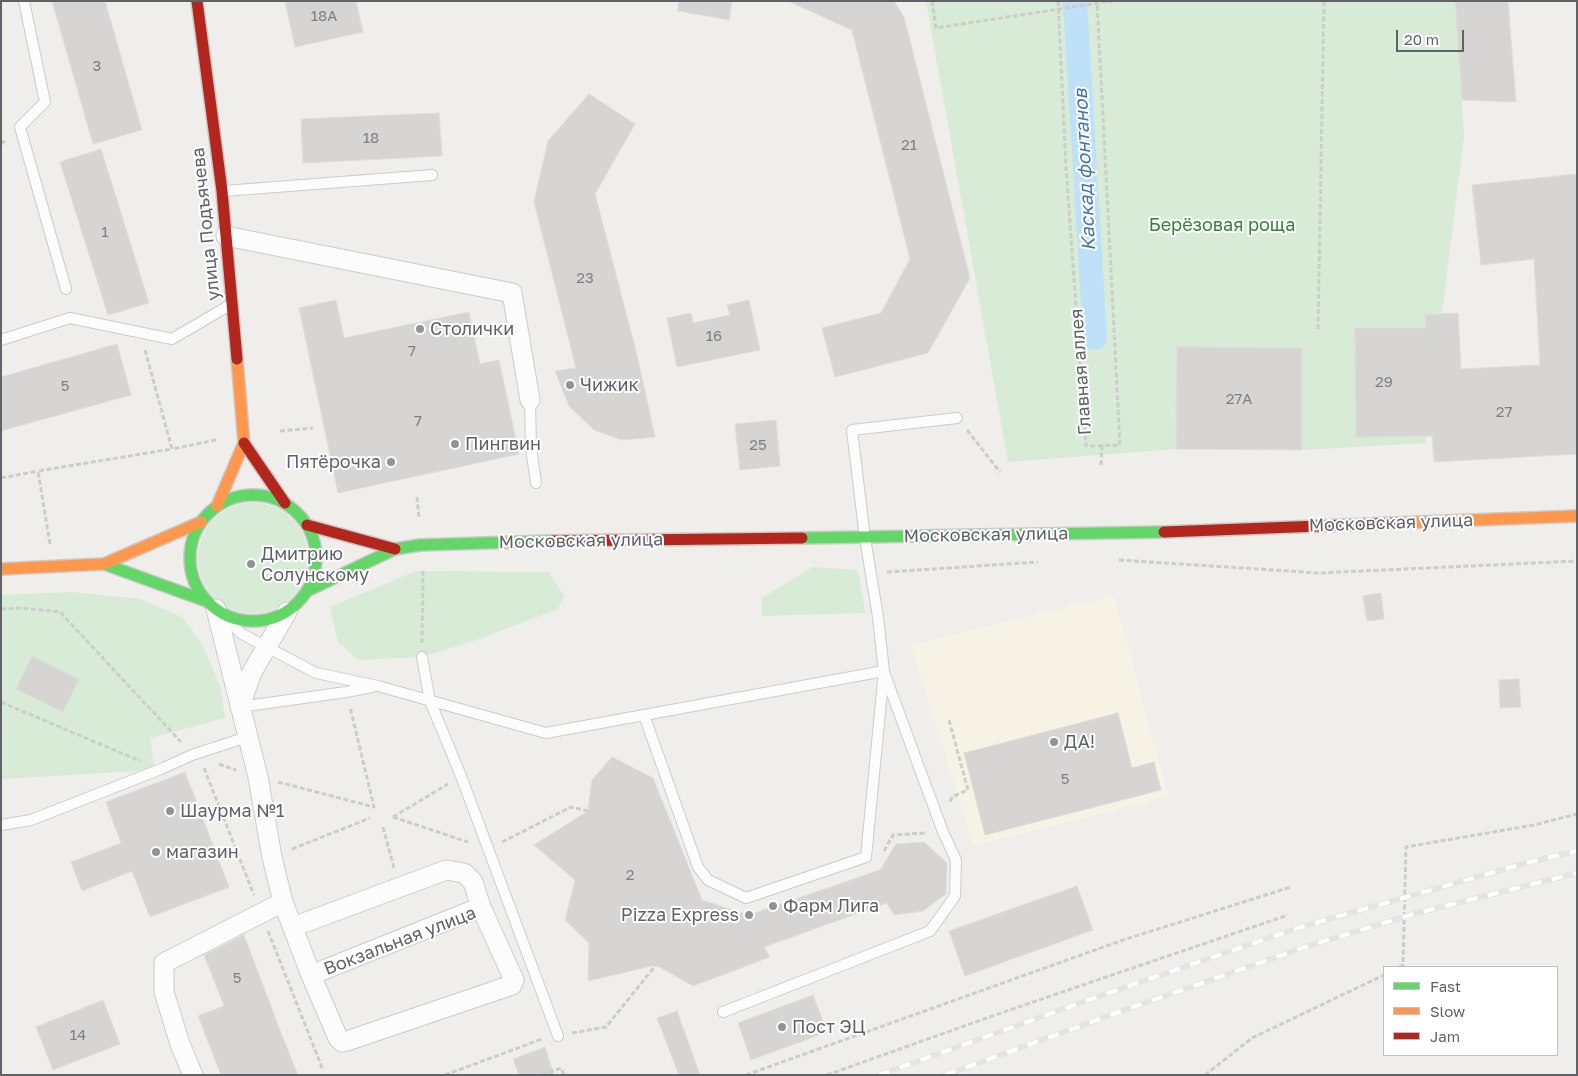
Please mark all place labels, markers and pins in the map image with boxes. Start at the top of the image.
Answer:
place label: Столички [430,318,514,340]
marker: Столички [414,323,426,335]
place label: Чижик [580,374,639,396]
marker: Чижик [564,379,576,391]
place label: Пингвин [465,433,541,455]
marker: Пингвин [449,438,461,450]
place label: Пятёрочка [286,451,381,473]
marker: Пятёрочка [385,456,397,468]
place label: Дмитрию Солунскому [261,543,369,586]
marker: Дмитрию Солунскому [245,558,257,570]
place label: ДА! [1064,731,1095,753]
marker: ДА! [1048,736,1060,748]
place label: Шаурма №1 [180,800,284,822]
marker: Шаурма №1 [164,805,176,817]
place label: магазин [166,841,239,863]
marker: магазин [150,846,162,858]
place label: Фарм Лига [783,895,879,917]
marker: Фарм Лига [767,900,779,912]
place label: Pizza Express [621,904,739,926]
marker: Pizza Express [743,909,755,921]
place label: Пост ЭЦ [792,1016,865,1038]
marker: Пост ЭЦ [776,1021,788,1033]

